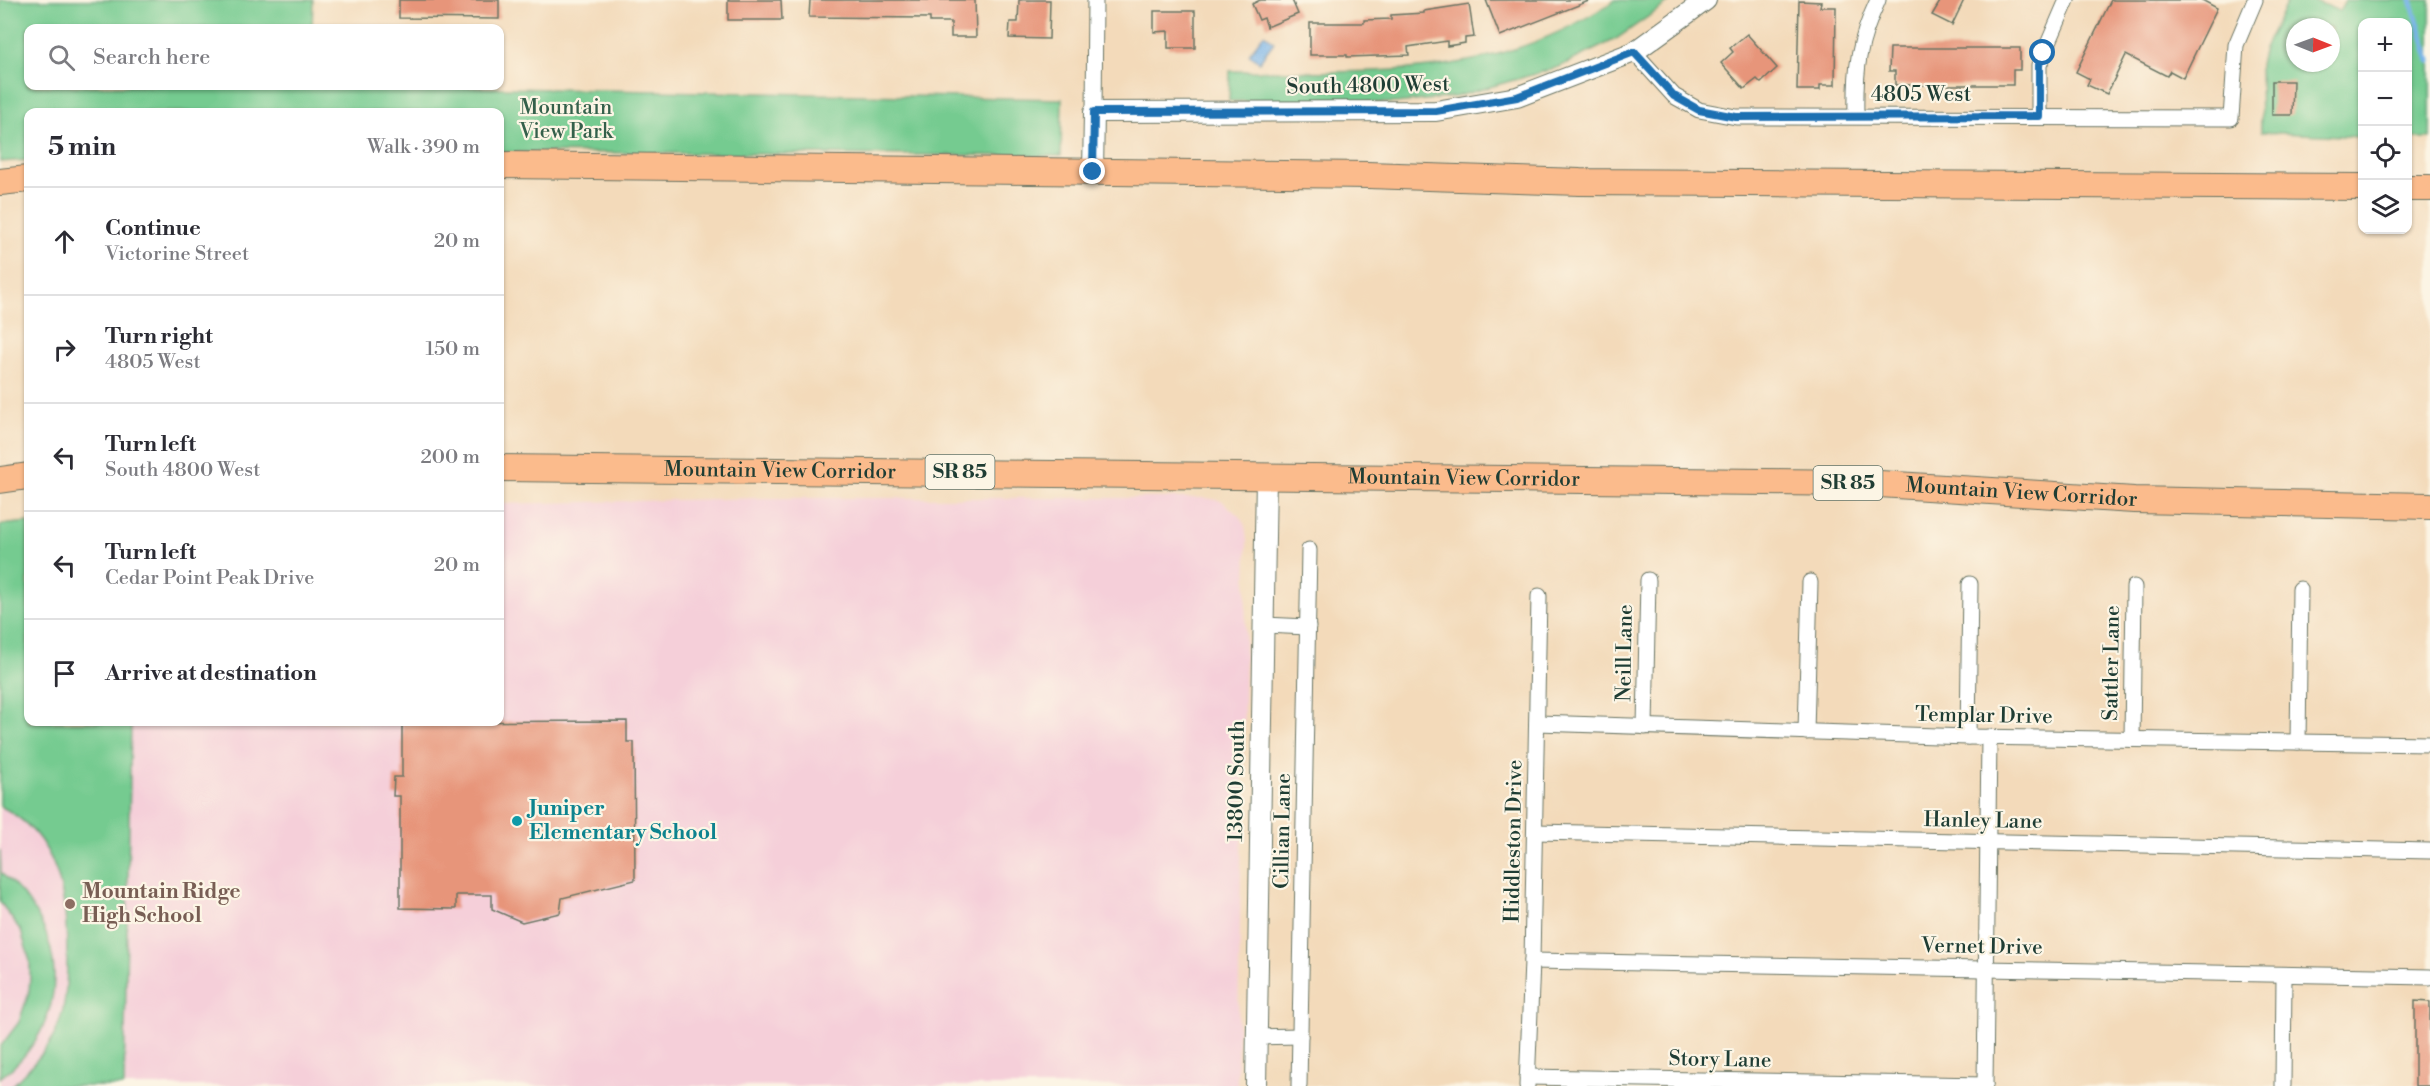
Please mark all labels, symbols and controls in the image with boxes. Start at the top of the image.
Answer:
north arrow [2286,18,2340,72]
map controls [2358,18,2412,234]
button: + [2358,18,2412,72]
search box [24,24,504,90]
route start [2029,39,2055,65]
icon: search [45,41,78,74]
text: Search here [93,44,210,71]
street label: South 4800 West [1286,72,1450,100]
button: − [2358,72,2412,126]
street label: 4805 West [1871,82,1972,108]
park label: Mountain View Park [518,95,614,145]
button: locate [2358,126,2412,180]
text: 5 min [48,131,116,163]
text: Walk · 390 m [367,135,480,160]
route end [1079,158,1105,184]
button: layers [2358,180,2412,234]
text: Continue [105,215,201,242]
icon: ahead [48,225,81,258]
text: 20 m [434,229,480,254]
text: Victorine Street [105,242,249,267]
text: Turn right [105,323,213,350]
icon: right [48,333,81,366]
text: 150 m [425,337,480,362]
text: 4805 West [105,350,201,375]
text: Turn left [105,431,196,458]
icon: left [48,441,81,474]
text: 200 m [420,445,480,470]
road number: SR 85 [926,455,994,489]
street label: Mountain View Corridor [664,457,896,485]
text: South 4800 West [105,458,260,483]
street label: Mountain View Corridor [1348,464,1580,493]
road number: SR 85 [1814,466,1882,500]
street label: Mountain View Corridor [1905,473,2138,513]
text: Turn left [105,539,196,566]
icon: left [48,549,81,582]
text: 20 m [434,553,480,578]
text: Cedar Point Peak Drive [105,566,314,591]
street label: Neill Lane [1611,604,1639,702]
street label: Sattler Lane [2098,605,2126,721]
icon: arrive [48,657,81,690]
text: Arrive at destination [105,660,317,687]
street label: Templar Drive [1915,702,2053,730]
street label: 13800 South [1223,719,1251,842]
street label: Hiddleston Drive [1500,759,1528,923]
street label: Cillian Lane [1269,773,1297,889]
place label: Juniper Elementary School [526,796,717,846]
street label: Hanley Lane [1923,807,2043,835]
marker: Juniper Elementary School [510,814,524,828]
place label: Mountain Ridge High School [82,879,241,929]
marker: Mountain Ridge High School [63,897,77,911]
street label: Vernet Drive [1920,933,2043,961]
street label: Story Lane [1668,1046,1772,1074]

